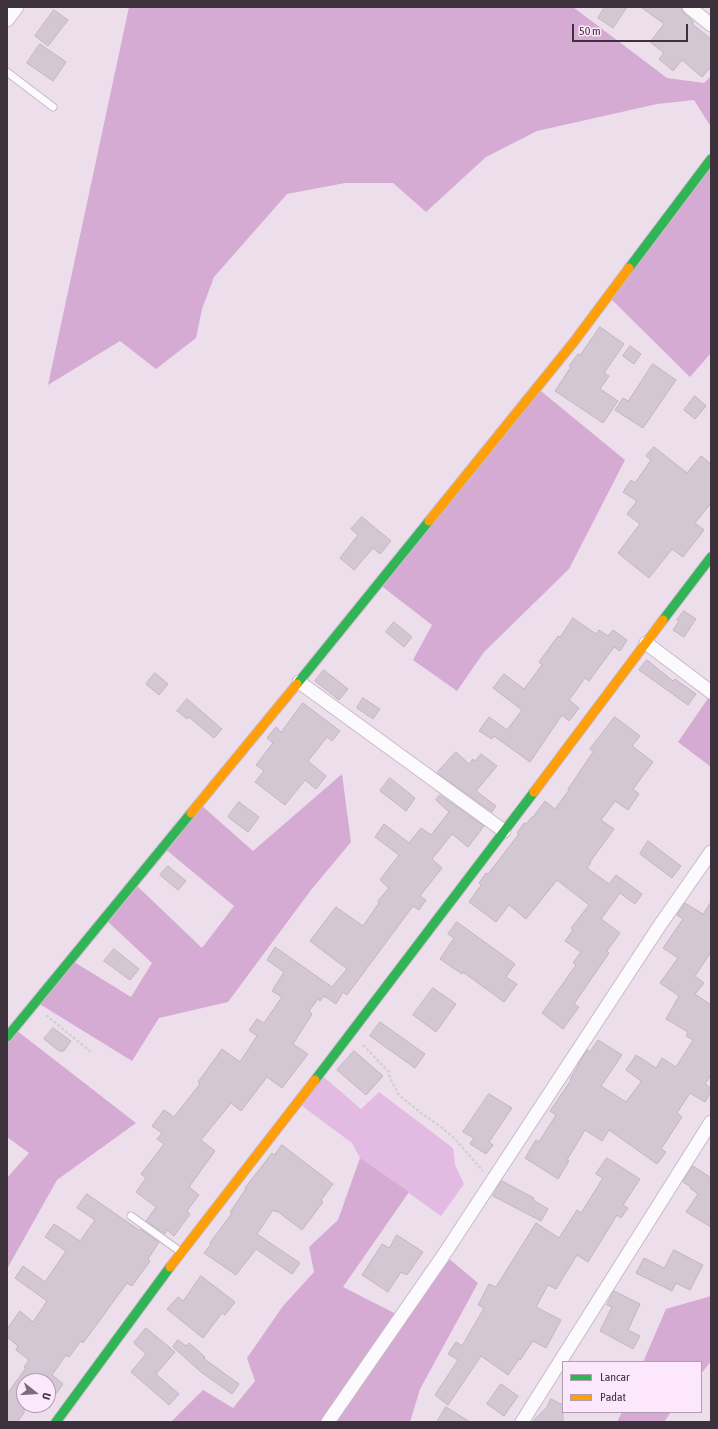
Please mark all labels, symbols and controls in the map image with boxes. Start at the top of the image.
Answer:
scale bar [574,16,690,42]
text: 50 m [579,24,601,38]
legend [562,1361,702,1413]
text: Lancar [600,1370,630,1384]
north arrow [16,1373,56,1413]
text: Padat [600,1390,626,1404]
text: U [40,1391,53,1401]

